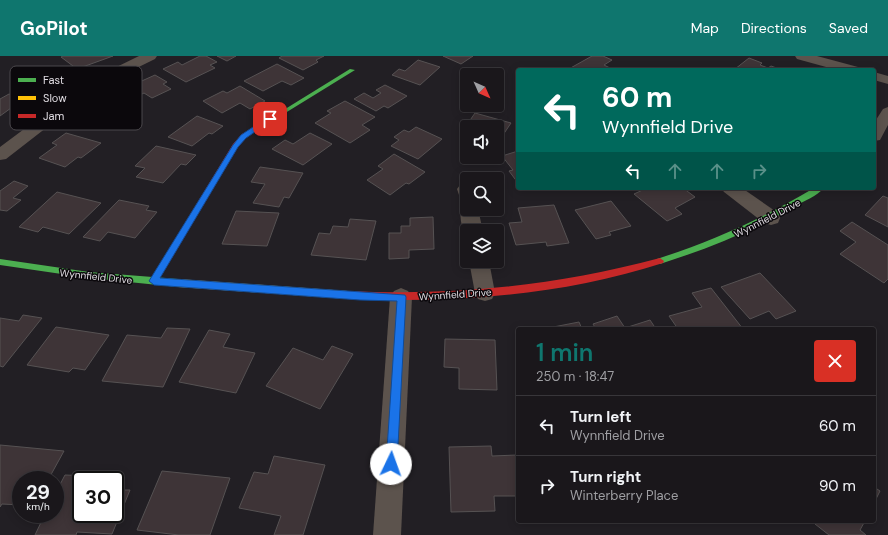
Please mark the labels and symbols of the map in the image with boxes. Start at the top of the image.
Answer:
legend [10,66,142,130]
north arrow [460,68,504,112]
text: Fast [43,73,64,87]
text: Slow [43,91,67,105]
pin [253,102,287,136]
text: Jam [43,109,64,123]
street label: Wynnfield Drive [732,196,803,241]
street label: Wynnfield Drive [59,266,133,287]
street label: Wynnfield Drive [418,285,492,304]
position arrow [370,443,412,485]
speed limit sign: 30 [72,471,124,523]

